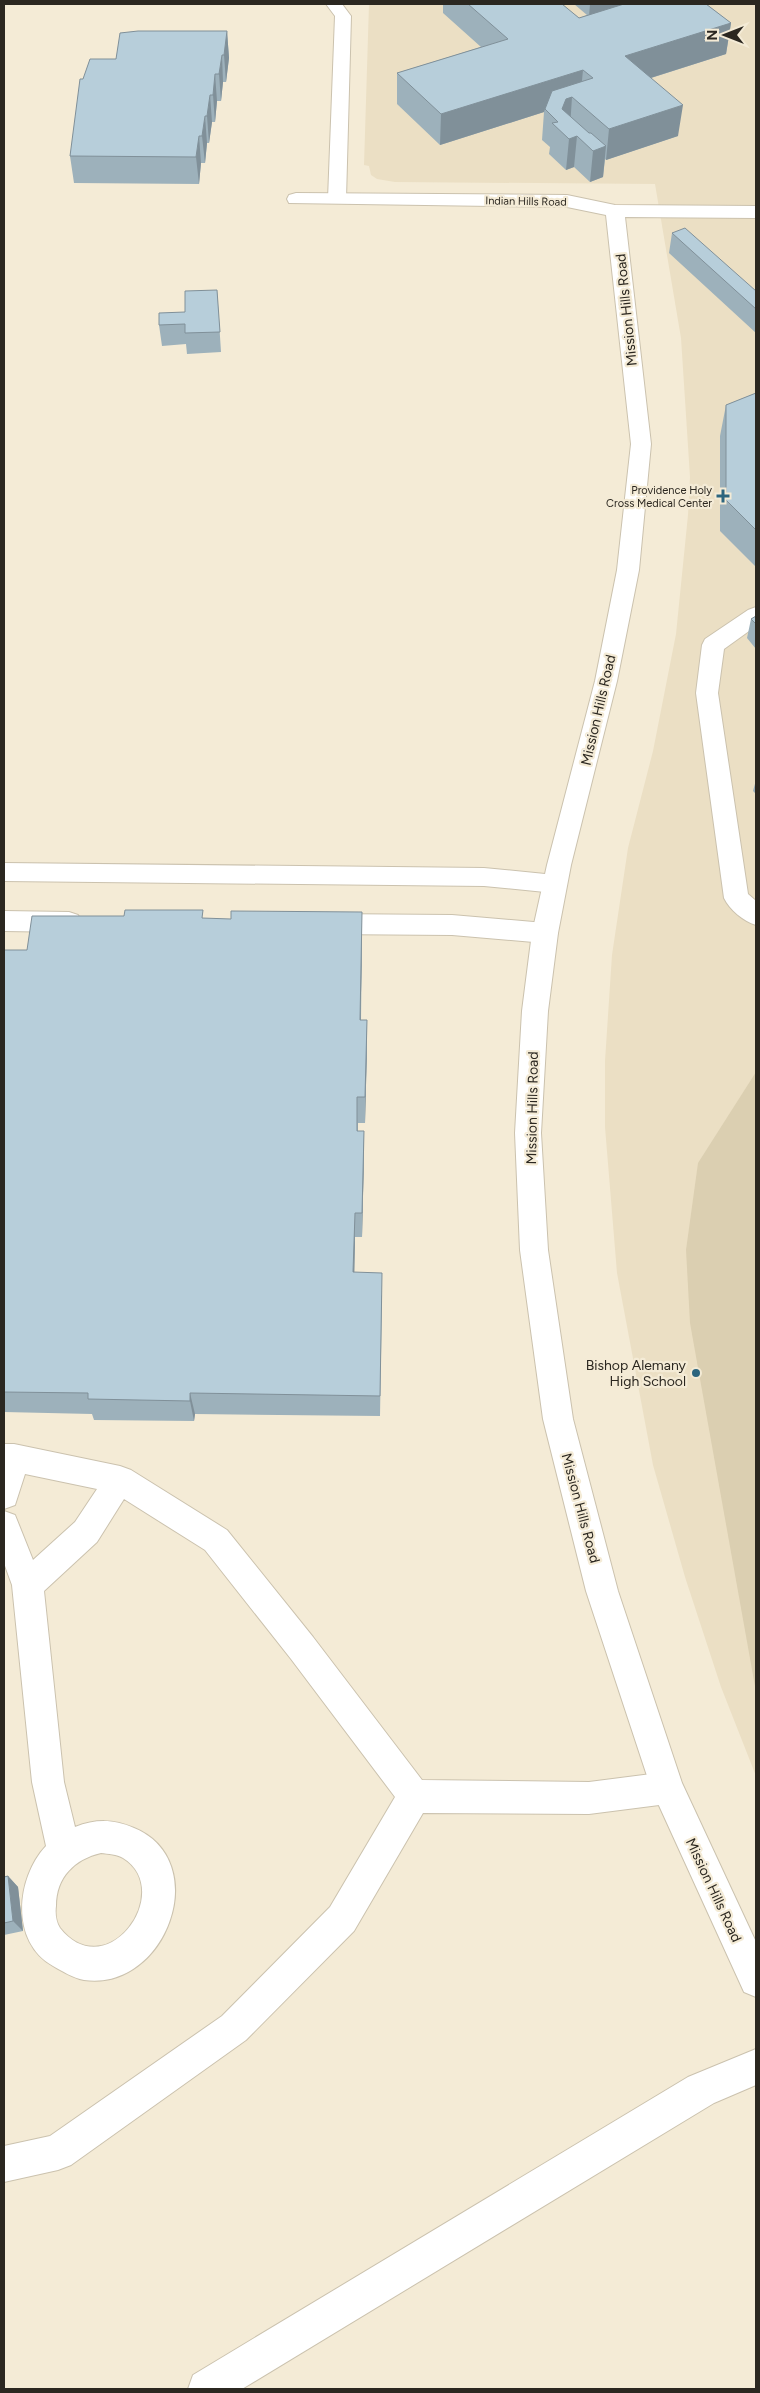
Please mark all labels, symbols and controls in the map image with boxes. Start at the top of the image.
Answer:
north arrow [700,10,750,60]
text: N [704,30,721,40]
street label: Indian Hills Road [485,194,567,209]
street label: Mission Hills Road [612,253,641,367]
place label: Providence Holy Cross Medical Center [606,484,712,510]
marker: Providence Holy Cross Medical Center [716,489,730,503]
street label: Mission Hills Road [578,653,619,767]
street label: Mission Hills Road [523,1051,542,1165]
place label: Bishop Alemany High School [586,1357,687,1390]
marker: Bishop Alemany High School [690,1367,702,1379]
street label: Mission Hills Road [558,1451,603,1565]
street label: Mission Hills Road [682,1835,745,1945]

